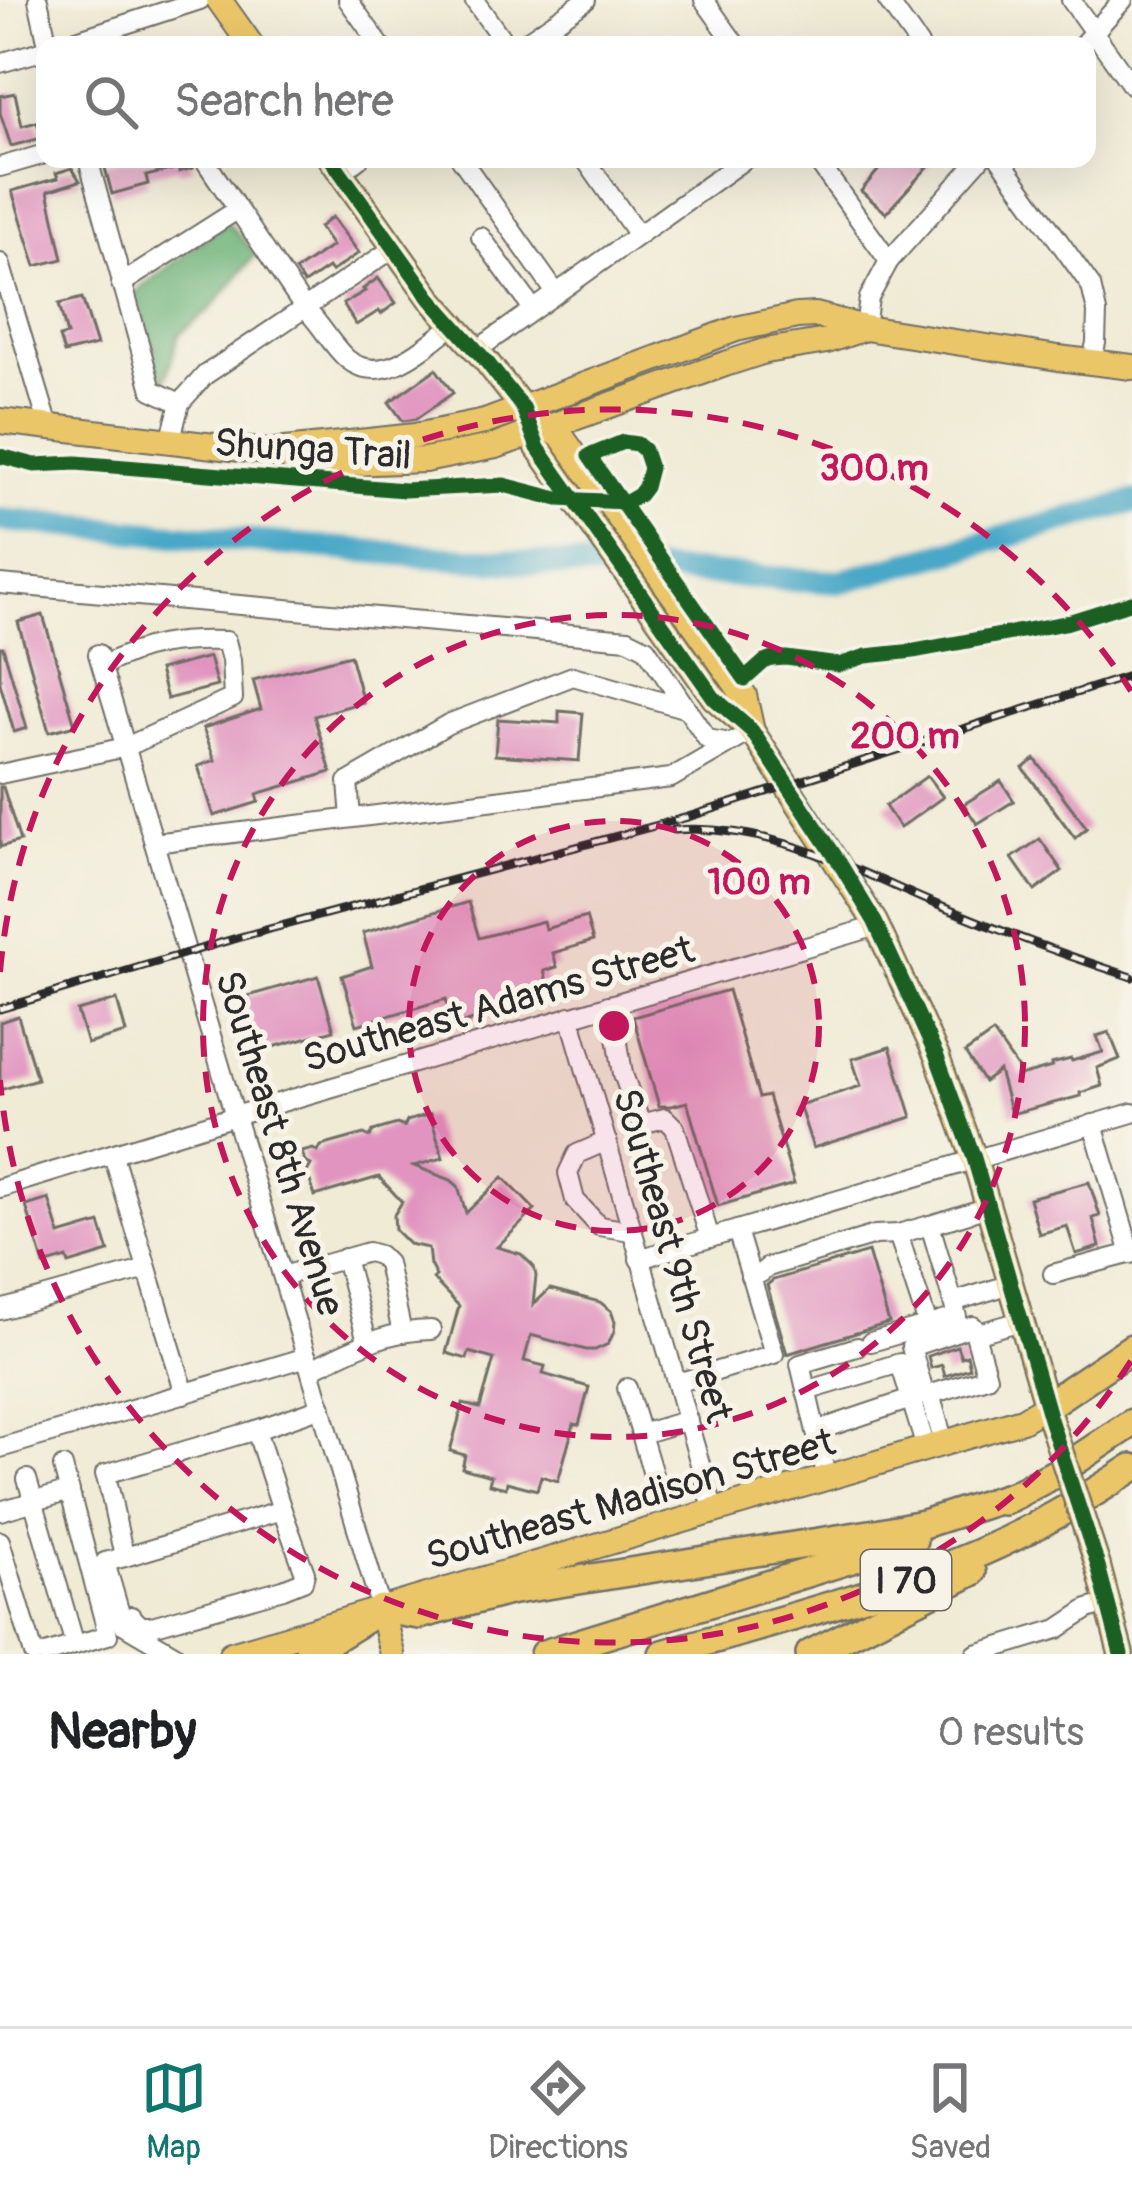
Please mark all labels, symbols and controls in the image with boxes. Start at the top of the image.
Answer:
search box [36,36,1096,168]
icon: search [78,69,144,135]
text: Search here [174,74,394,130]
street label: Shunga Trail [213,418,413,481]
text: 300 m [819,446,929,491]
text: 200 m [850,714,960,759]
text: 100 m [707,860,811,905]
street label: Southeast Adams Street [297,925,700,1084]
street label: Southeast 8th Avenue [204,965,355,1322]
centre of rings [593,1005,635,1047]
street label: Southeast 9th Street [602,1083,744,1428]
street label: Southeast Madison Street [420,1418,841,1581]
road number: I 70 [861,1550,951,1610]
text: Nearby [48,1700,196,1764]
text: 0 results [938,1708,1084,1757]
tab: Map [141,2055,207,2168]
tab: Directions [488,2055,628,2168]
tab: Saved [909,2055,991,2168]

